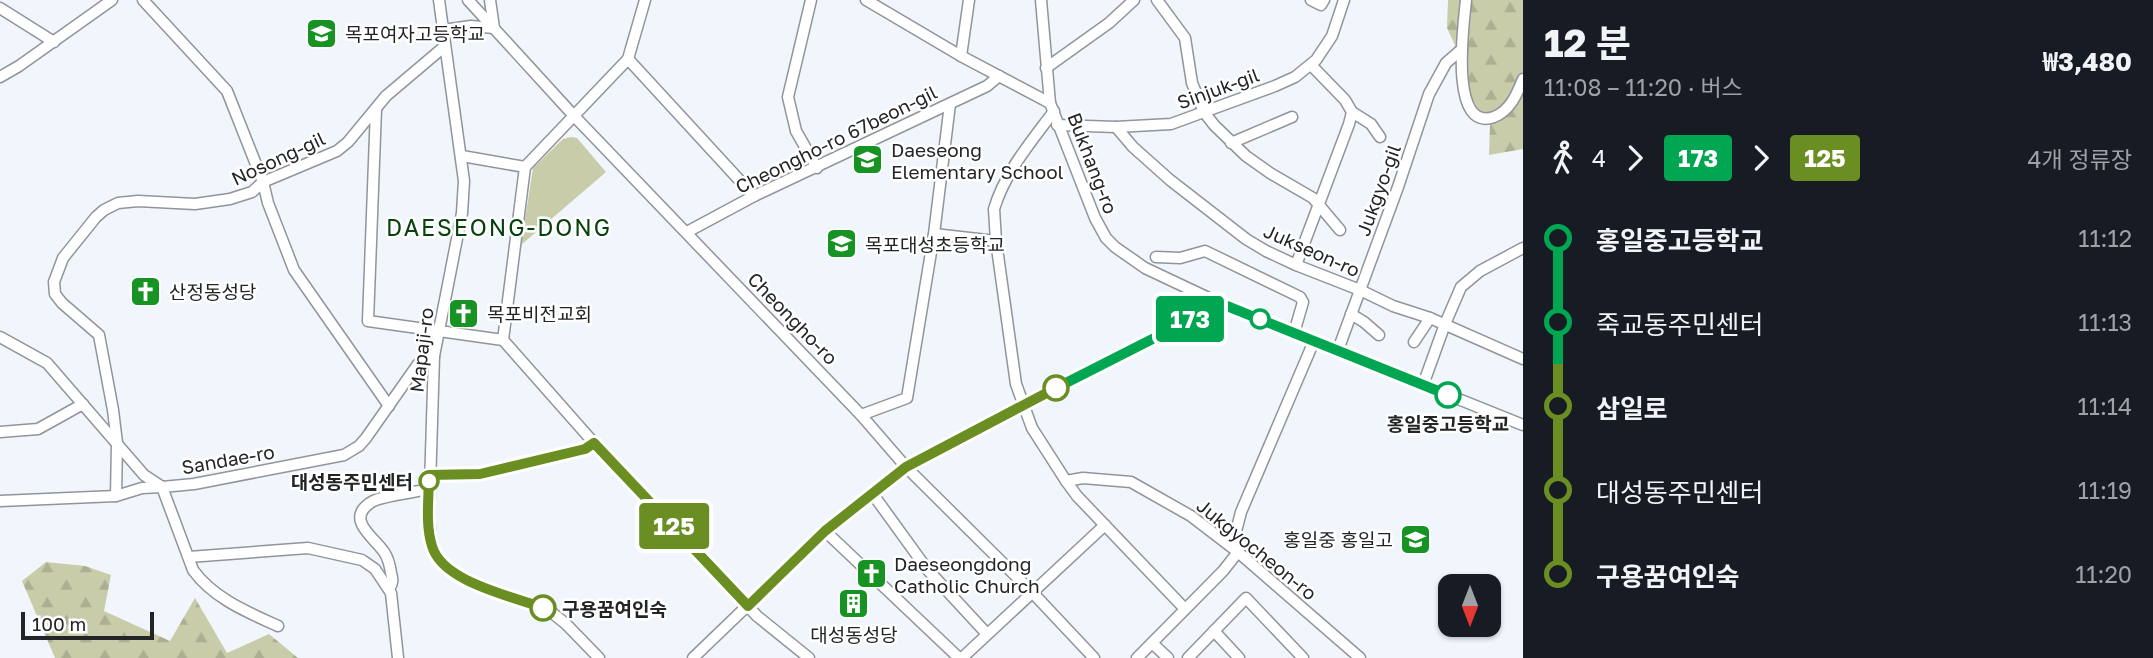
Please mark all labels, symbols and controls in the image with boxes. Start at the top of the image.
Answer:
school or university icon: 목포여자고등학교 [305,16,339,50]
text: 12 분 [1544,20,1631,65]
place label: 목포여자고등학교 [345,22,485,45]
text: ₩3,480 [2043,46,2132,77]
street label: Sinjuk-gil [1174,63,1262,113]
text: 11:08 – 11:20 · 버스 [1544,73,1743,101]
street label: Cheongho-ro 67beon-gil [731,80,941,198]
street label: Bukhang-ro [1063,109,1123,217]
street label: Nosong-gil [227,126,329,190]
place label: Daeseong Elementary School [891,138,1064,183]
icon: walk [1544,139,1582,177]
icon: forward [1616,139,1654,177]
icon: forward [1742,139,1780,177]
street label: Jukgyo-gil [1351,141,1405,239]
school or university icon: Daeseong Elementary School [851,143,885,177]
text: 173 [1678,143,1718,172]
text: 125 [1804,143,1846,172]
text: 4 [1592,144,1606,172]
text: 4개 정류장 [2028,145,2132,173]
district label: DAESEONG-DONG [386,213,612,241]
street label: Jukseon-ro [1260,219,1364,281]
text: 11:12 [2078,224,2132,252]
text: 홍일중고등학교 [1596,225,1763,256]
school or university icon: 목포대성초등학교 [825,227,859,261]
place label: 목포대성초등학교 [865,233,1005,256]
street label: Cheongho-ro [743,267,843,369]
church icon: 산정동성당 [129,274,163,308]
place label: 산정동성당 [169,280,256,303]
church icon: 목포비전교회 [447,296,481,330]
line badge: 173 [1150,296,1230,342]
place label: 목포비전교회 [487,302,592,325]
text: 173 [1170,304,1210,333]
street label: Mapaji-ro [404,306,438,394]
text: 11:13 [2078,308,2132,336]
unlabelled marker [1250,309,1270,329]
text: 죽교동주민센터 [1596,309,1763,340]
unlabelled marker [1043,375,1069,401]
marker: 홍일중고등학교 [1435,382,1461,408]
text: 11:14 [2078,392,2132,420]
text: 삼일로 [1596,393,1668,424]
place label: 홍일중고등학교 [1387,412,1509,435]
street label: Sandae-ro [180,440,276,478]
place label: 대성동주민센터 [291,470,413,493]
marker: 대성동주민센터 [419,471,439,491]
text: 11:19 [2078,476,2132,504]
text: 대성동주민센터 [1596,477,1763,508]
street label: Jukgyocheon-ro [1192,494,1322,604]
line badge: 125 [634,503,714,549]
text: 125 [653,511,695,540]
school or university icon: 홍일중 홍일고 [1399,522,1433,556]
place label: 홍일중 홍일고 [1283,528,1393,551]
place label: Daeseongdong Catholic Church [894,552,1040,597]
church icon: Daeseongdong Catholic Church [854,557,888,591]
text: 11:20 [2075,560,2132,588]
text: 구용꿈여인숙 [1596,561,1740,592]
north arrow [1438,574,1502,637]
map controls [1438,574,1501,637]
building icon: 대성동성당 [837,586,871,620]
marker: 구용꿈여인숙 [530,595,556,621]
place label: 구용꿈여인숙 [562,597,667,620]
scale bar [21,609,154,641]
text: 100 m [32,612,86,635]
place label: 대성동성당 [810,623,898,646]

